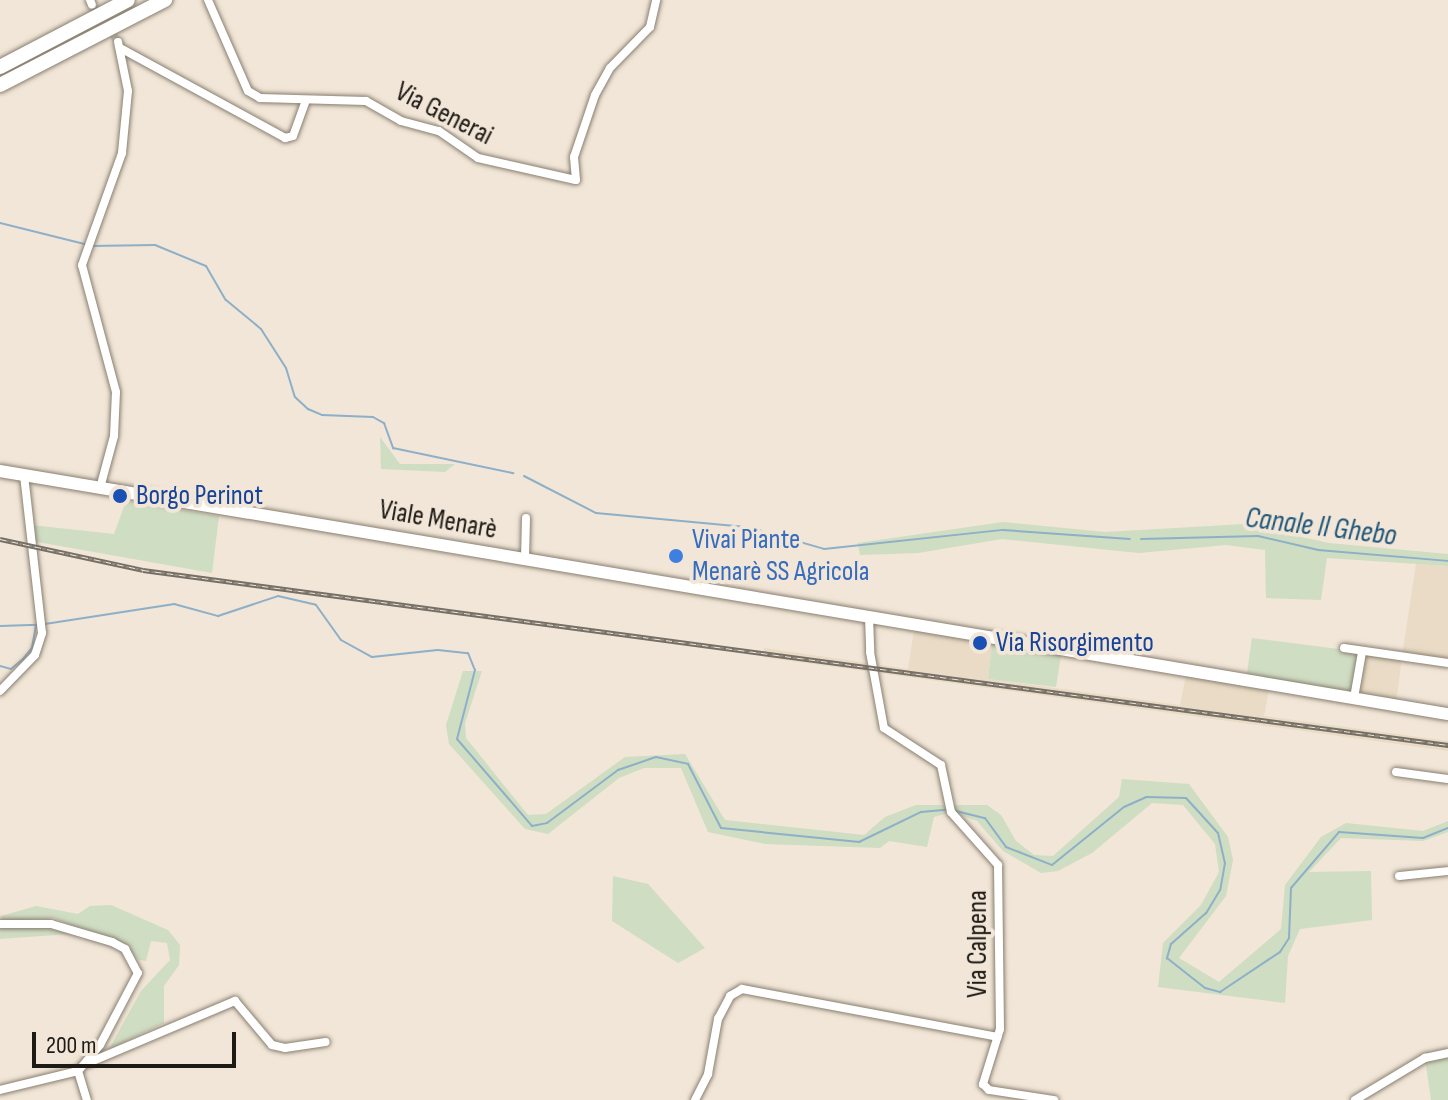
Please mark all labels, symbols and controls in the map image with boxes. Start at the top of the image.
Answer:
street label: Via Generai [390,75,498,153]
place label: Borgo Perinot [136,479,263,513]
marker: Borgo Perinot [111,487,129,505]
street label: Viale Menarè [376,493,500,547]
water label: Canale Il Ghebo [1243,500,1399,554]
place label: Vivai Piante Menarè SS Agricola [692,523,869,589]
marker: Vivai Piante Menarè SS Agricola [667,547,685,565]
place label: Via Risorgimento [996,626,1154,660]
marker: Via Risorgimento [971,634,989,652]
street label: Via Calpena [961,890,995,998]
scale bar [36,1016,240,1066]
text: 200 m [46,1031,97,1060]

